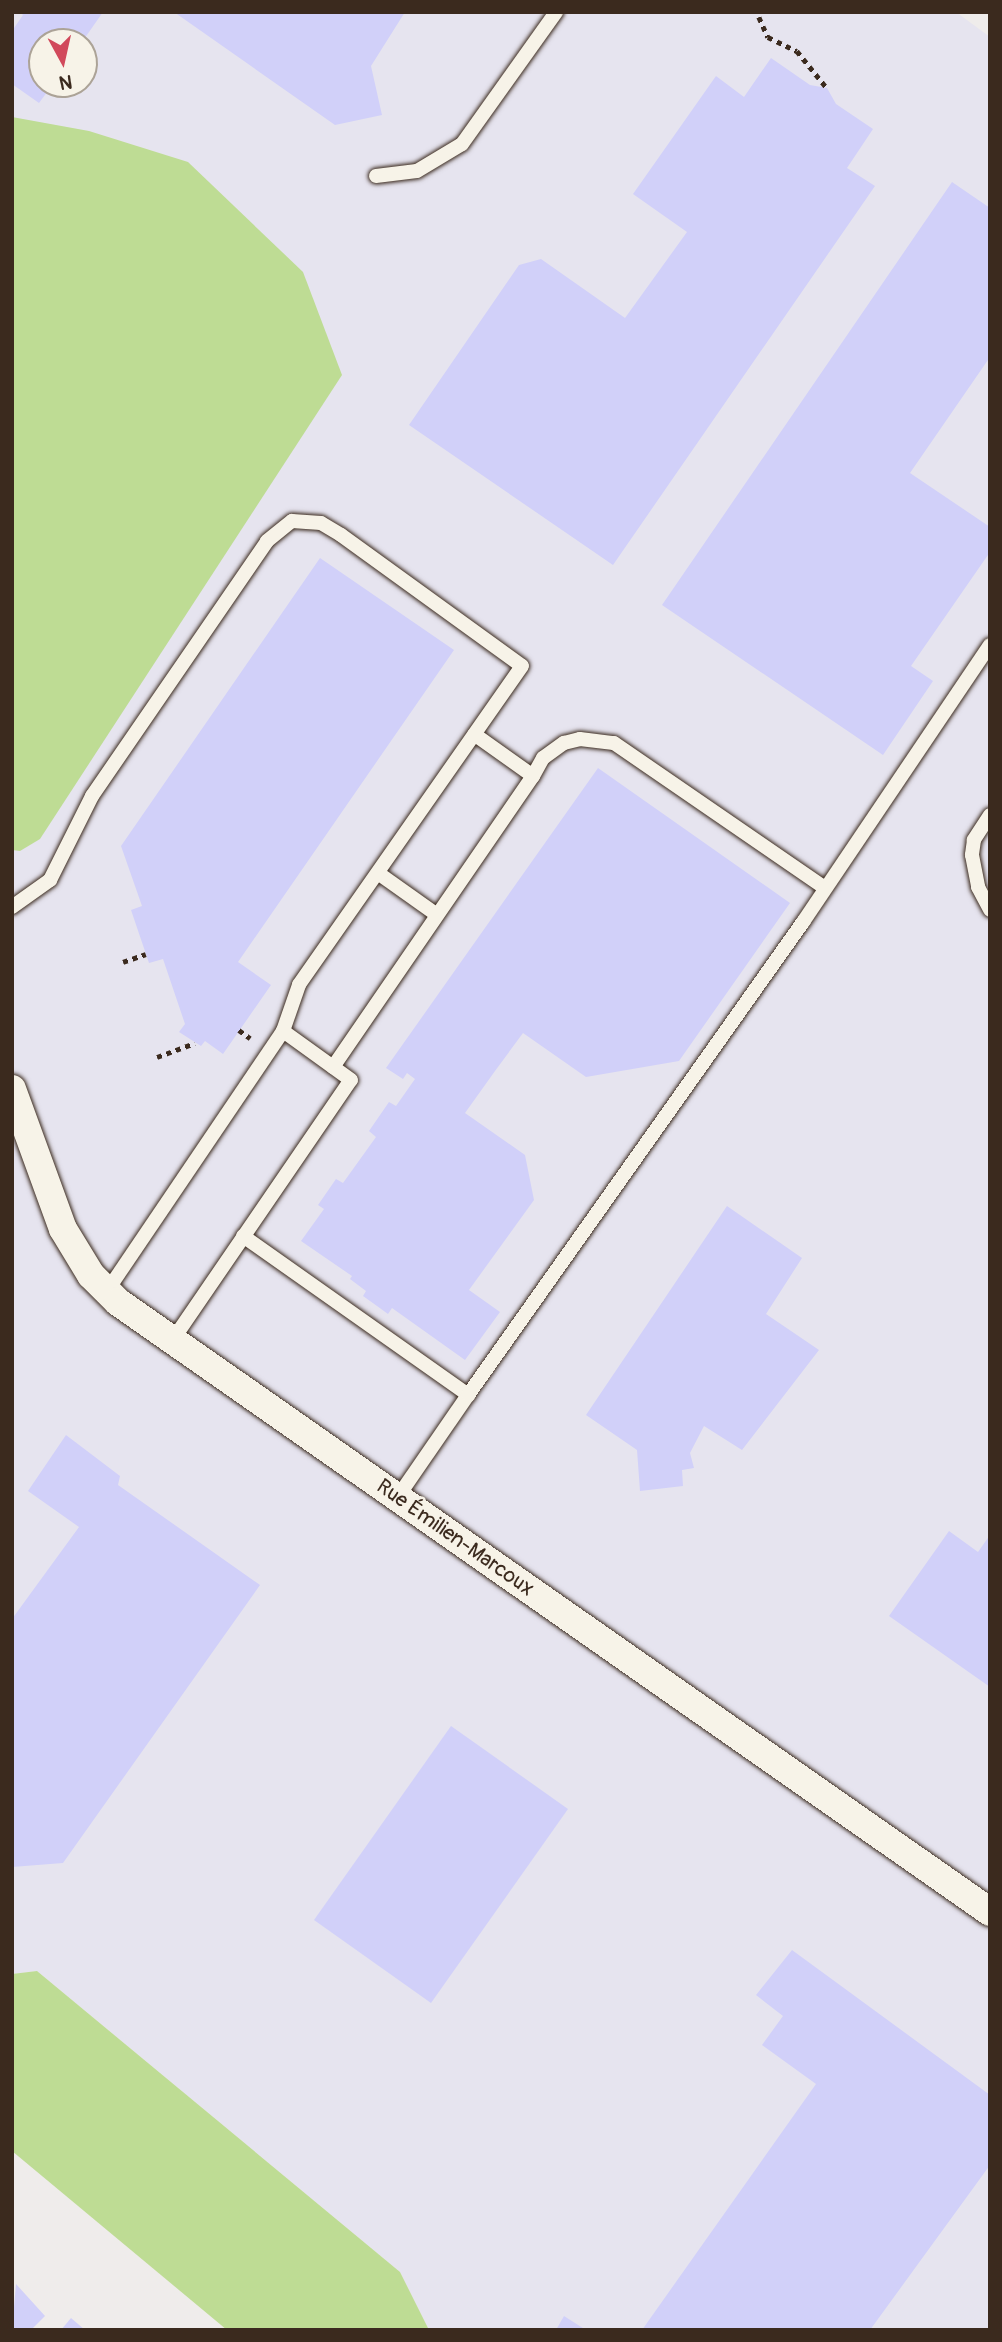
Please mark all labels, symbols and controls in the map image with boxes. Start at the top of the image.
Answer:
north arrow [28,28,98,98]
text: N [58,69,74,95]
street label: Rue Émilien-Marcoux [371,1474,539,1602]

